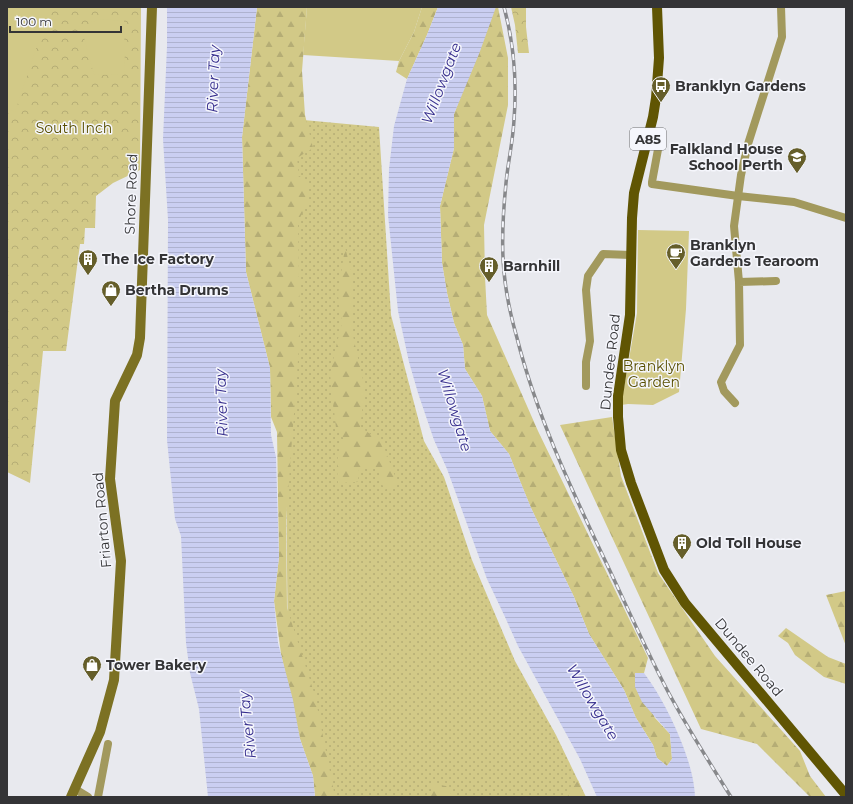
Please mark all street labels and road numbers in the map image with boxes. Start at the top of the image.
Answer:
road number: A85 [630,128,666,150]
street label: Shore Road [121,153,141,235]
street label: Dundee Road [596,313,624,411]
street label: Friarton Road [89,471,115,569]
street label: Dundee Road [711,614,787,700]

